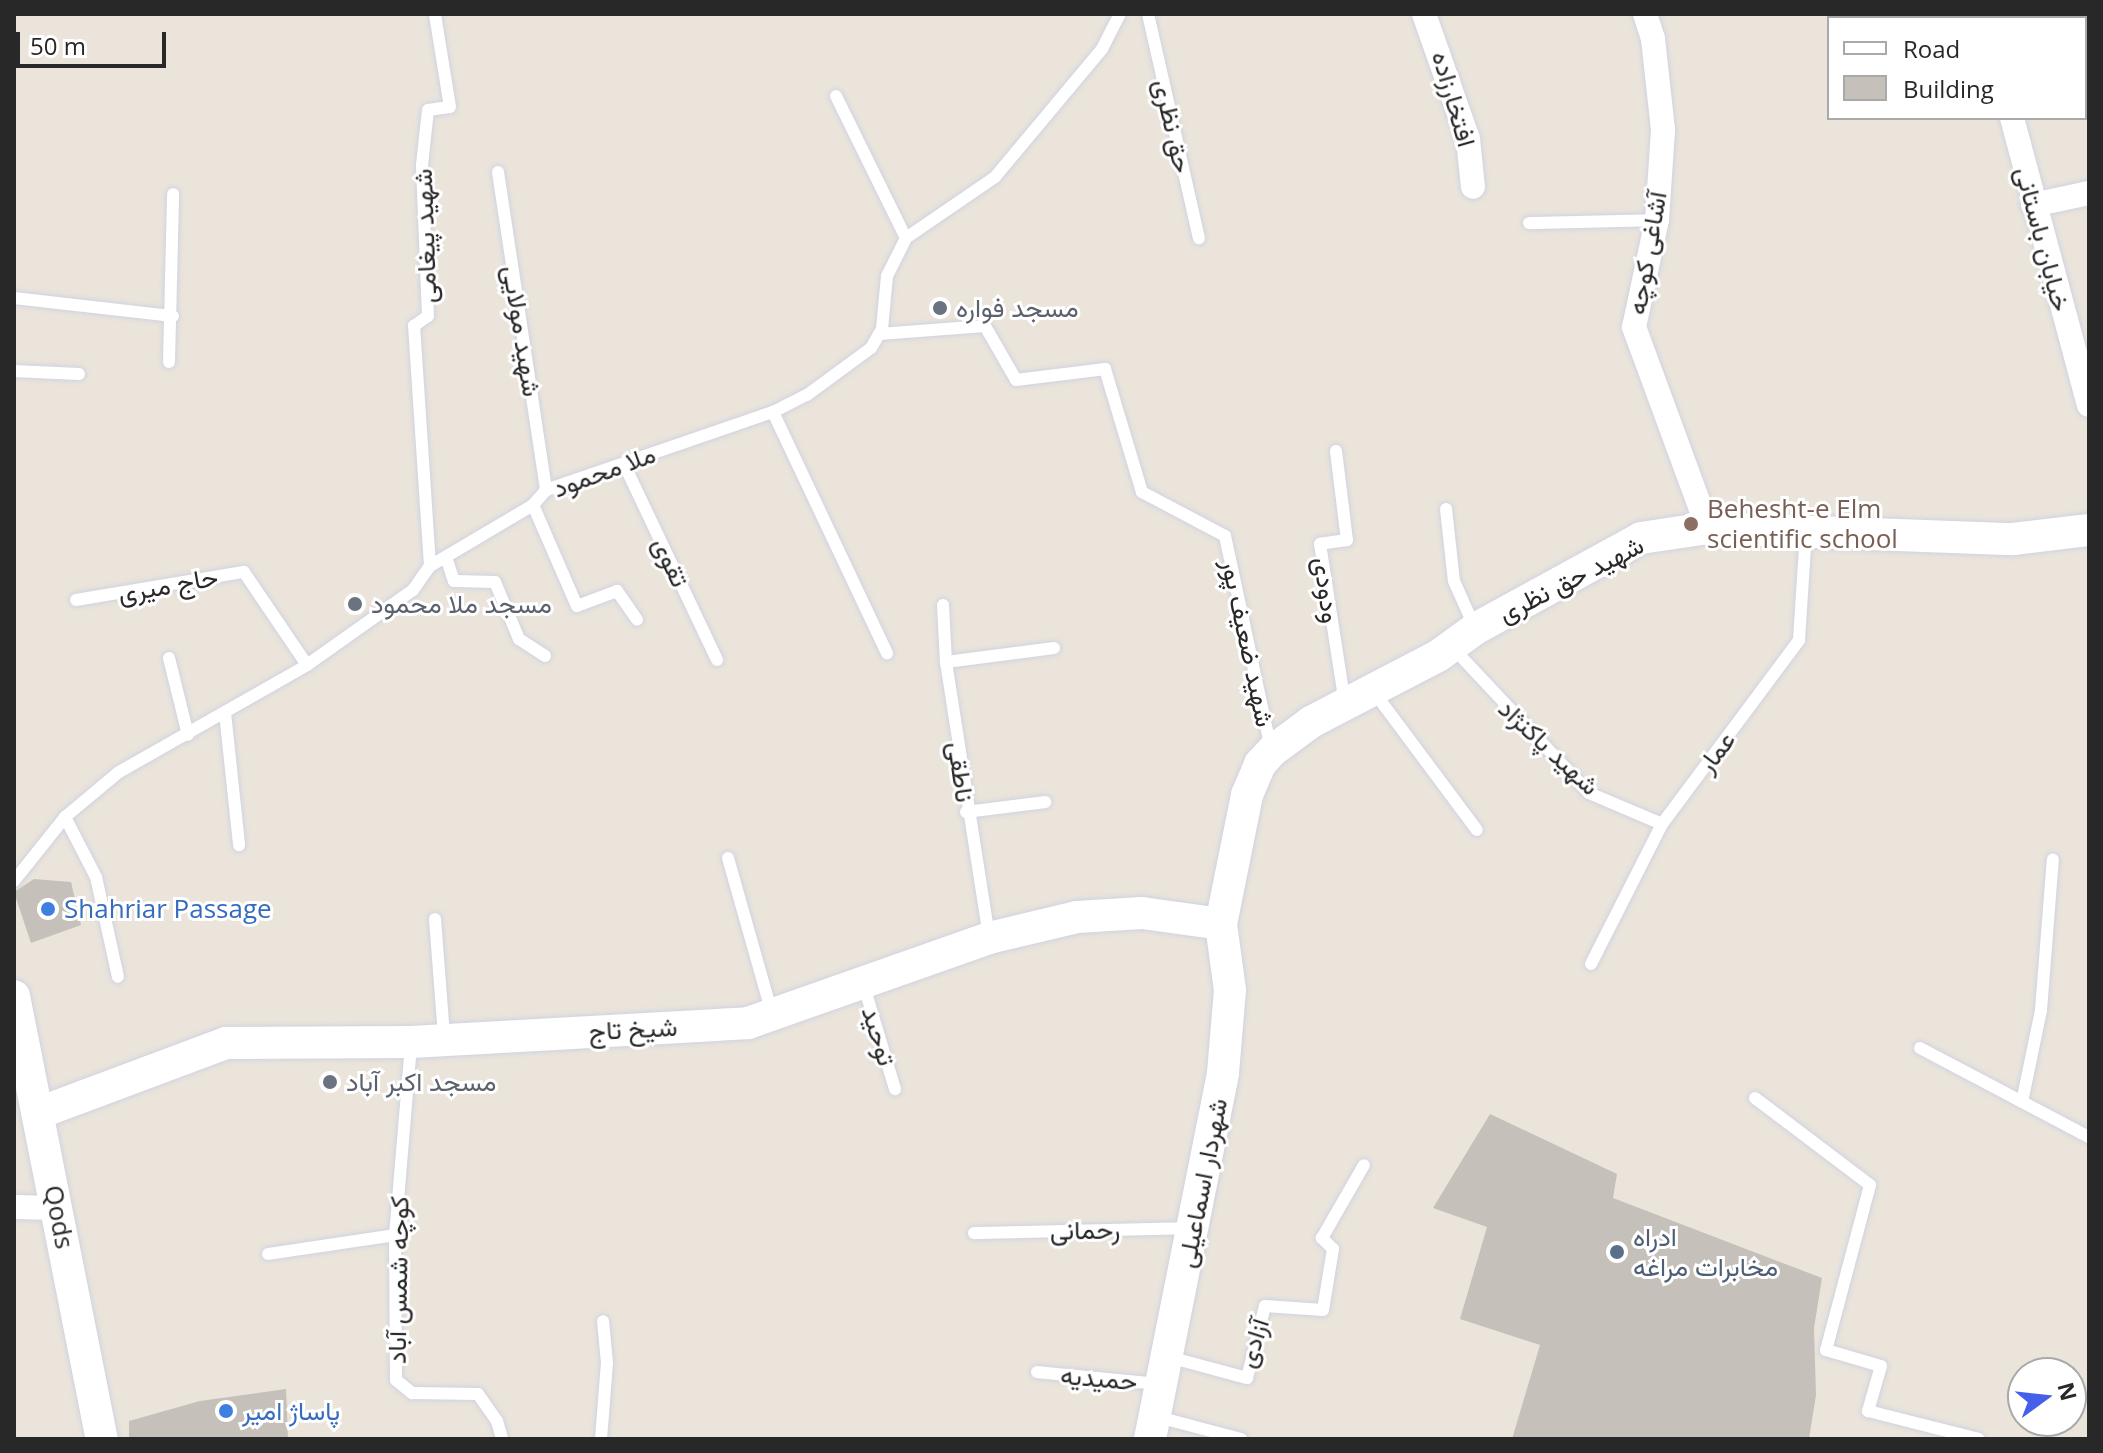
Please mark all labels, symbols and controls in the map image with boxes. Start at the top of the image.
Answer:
scale bar [20,16,170,66]
legend [1827,16,2087,120]
text: 50 m [30,29,86,62]
text: Road [1903,32,1960,65]
street label: افتخارزاده [1426,48,1482,150]
text: Building [1903,72,1994,105]
street label: حق نظری [1147,76,1199,176]
street label: خیابان باستانی [2009,163,2077,315]
street label: شهید پیغامی [407,168,443,304]
street label: آشاغی کوچه [1621,189,1673,317]
street label: شهید مولایی [496,263,548,399]
place label: مسجد فواره [956,292,1079,324]
marker: مسجد فواره [931,299,949,317]
street label: ملا محمود [548,438,660,504]
place label: Behesht-e Elm scientific school [1707,493,1898,554]
marker: Behesht-e Elm scientific school [1682,515,1700,533]
street label: شهید حق نظری [1493,529,1649,629]
street label: تقوی [646,532,696,592]
street label: ودودی [1307,555,1347,625]
street label: شهید ضعیف پور [1215,556,1281,730]
street label: حاج میری [116,561,220,609]
place label: مسجد ملا محمود [371,588,552,620]
marker: مسجد ملا محمود [346,595,364,613]
street label: شهید پاکنژاد [1492,693,1606,801]
street label: عمار [1690,725,1742,779]
street label: ناطقی [941,740,981,804]
place label: Shahriar Passage [64,893,272,925]
marker: Shahriar Passage [39,900,57,918]
street label: توحید [855,1003,903,1069]
street label: شیخ تاج [588,1011,678,1047]
place label: مسجد اکبر آباد [346,1066,496,1098]
marker: مسجد اکبر آباد [321,1073,339,1091]
street label: شهردار اسماعیلی [1170,1096,1234,1270]
street label: Qods [38,1183,80,1251]
street label: کوچه شمس آباد [381,1196,415,1364]
street label: رحمانی [1050,1214,1120,1246]
place label: ادراه مخابرات مراغه [1633,1221,1778,1282]
marker: ادراه مخابرات مراغه [1608,1243,1626,1261]
street label: آزادی [1230,1314,1276,1372]
north arrow [2007,1357,2087,1437]
street label: حمیدیه [1059,1359,1139,1397]
text: N [2051,1379,2085,1404]
place label: پاساژ امیر [242,1395,340,1427]
marker: پاساژ امیر [217,1402,235,1420]

